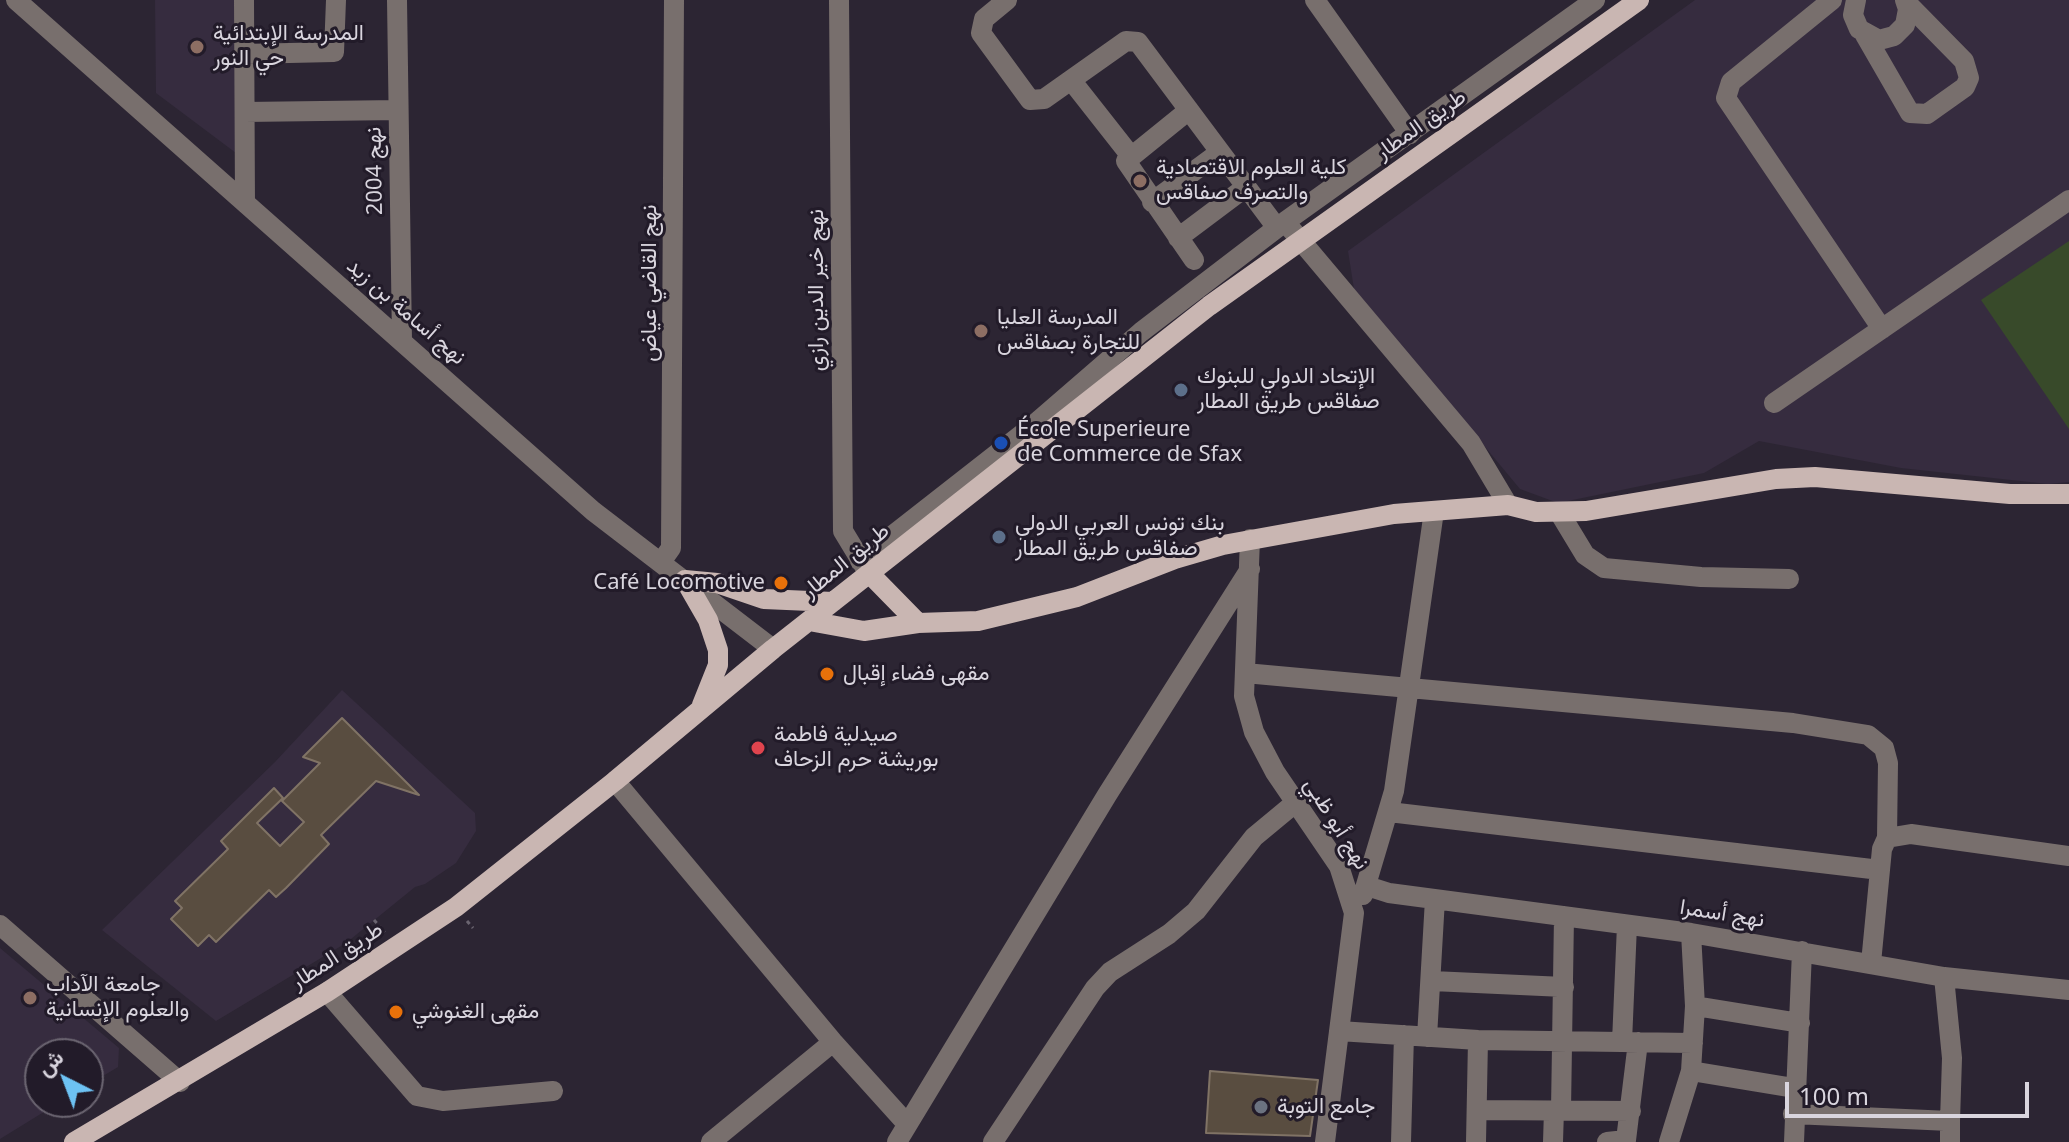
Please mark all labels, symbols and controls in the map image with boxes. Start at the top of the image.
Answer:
place label: المدرسة الإبتدائية حي النور [213,21,364,72]
marker: المدرسة الإبتدائية حي النور [188,38,206,56]
street label: طريق المطار [1371,84,1471,166]
street label: نهج 2004 [361,127,389,215]
place label: كلية العلوم الاقتصادية والتصرف صفاقس [1156,155,1346,206]
marker: كلية العلوم الاقتصادية والتصرف صفاقس [1131,172,1149,190]
street label: نهج القاضي عياض [637,204,663,362]
street label: نهج خير الدين رازي [804,209,830,371]
street label: نهج أسامة بن زيد [341,253,471,371]
place label: المدرسة العليا للتجارة بصفاقس [997,305,1140,356]
marker: المدرسة العليا للتجارة بصفاقس [972,322,990,340]
place label: الإتحاد الدولي للبنوك صفاقس طريق المطار [1197,364,1380,416]
marker: الإتحاد الدولي للبنوك صفاقس طريق المطار [1172,381,1190,399]
place label: École Superieure de Commerce de Sfax [1017,417,1242,468]
marker: École Superieure de Commerce de Sfax [992,434,1010,452]
place label: بنك تونس العربي الدولي صفاقس طريق المطار [1015,511,1224,562]
street label: طريق المطار [797,518,895,604]
marker: بنك تونس العربي الدولي صفاقس طريق المطار [990,528,1008,546]
place label: Café Locomotive [593,570,765,596]
marker: Café Locomotive [772,574,790,592]
place label: مقهى فضاء إقبال [843,661,989,687]
marker: مقهى فضاء إقبال [818,665,836,683]
place label: صيدلية فاطمة بوريشة حرم الزحاف [774,722,938,774]
marker: صيدلية فاطمة بوريشة حرم الزحاف [749,739,767,757]
street label: نهج أبو ظبي [1297,773,1375,875]
street label: نهج أسمرا [1678,894,1766,934]
street label: طريق المطار [286,916,388,996]
place label: جامعة الآداب والعلوم الإنسانية [46,972,189,1024]
marker: جامعة الآداب والعلوم الإنسانية [21,989,39,1007]
place label: مقهى الغنوشي [412,999,539,1025]
marker: مقهى الغنوشي [387,1003,405,1021]
north arrow [24,1038,104,1118]
text: ش [29,1042,69,1082]
scale bar [1789,1066,2033,1116]
text: 100 m [1799,1079,1869,1112]
place label: جامع التوبة [1277,1094,1375,1120]
marker: جامع التوبة [1252,1098,1270,1116]

